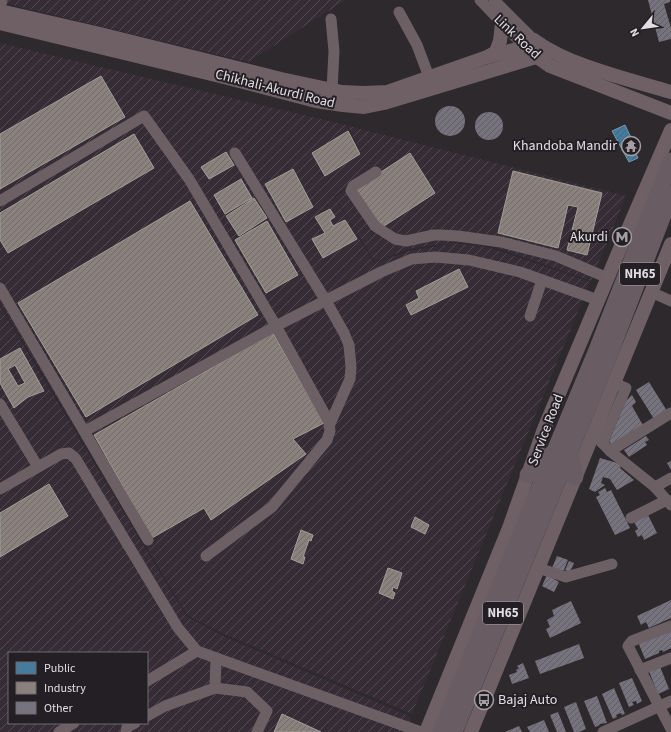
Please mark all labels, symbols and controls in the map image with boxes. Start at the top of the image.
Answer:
north arrow [623,8,663,48]
street label: Link Road [489,10,545,64]
text: N [626,26,643,39]
street label: Chikhali-Akurdi Road [213,64,337,114]
temple icon: Khandoba Mandir [620,135,642,157]
place label: Khandoba Mandir [513,136,617,156]
metro station icon: Akurdi [611,226,633,248]
place label: Akurdi [570,227,608,247]
road number: NH65 [620,263,660,285]
street label: Service Road [523,391,569,469]
road number: NH65 [483,602,523,624]
legend [8,652,148,724]
text: Public [44,660,76,677]
text: Industry [44,680,86,697]
bus stop icon: Bajaj Auto [473,689,495,711]
place label: Bajaj Auto [498,690,557,710]
text: Other [44,700,74,717]

